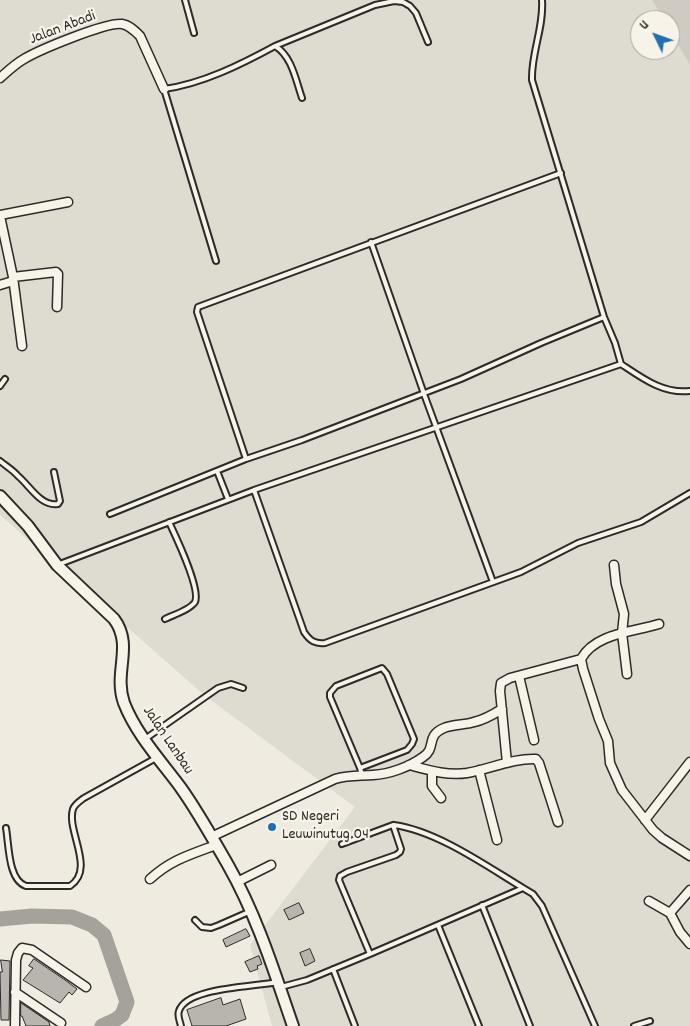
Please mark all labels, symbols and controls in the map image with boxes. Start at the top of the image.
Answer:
street label: Jalan Abadi [27,8,99,50]
north arrow [630,10,680,60]
text: U [635,16,654,35]
street label: Jalan Lanbau [137,703,197,779]
place label: SD Negeri Leuwinutug 04 [282,808,369,846]
marker: SD Negeri Leuwinutug 04 [266,821,278,833]

